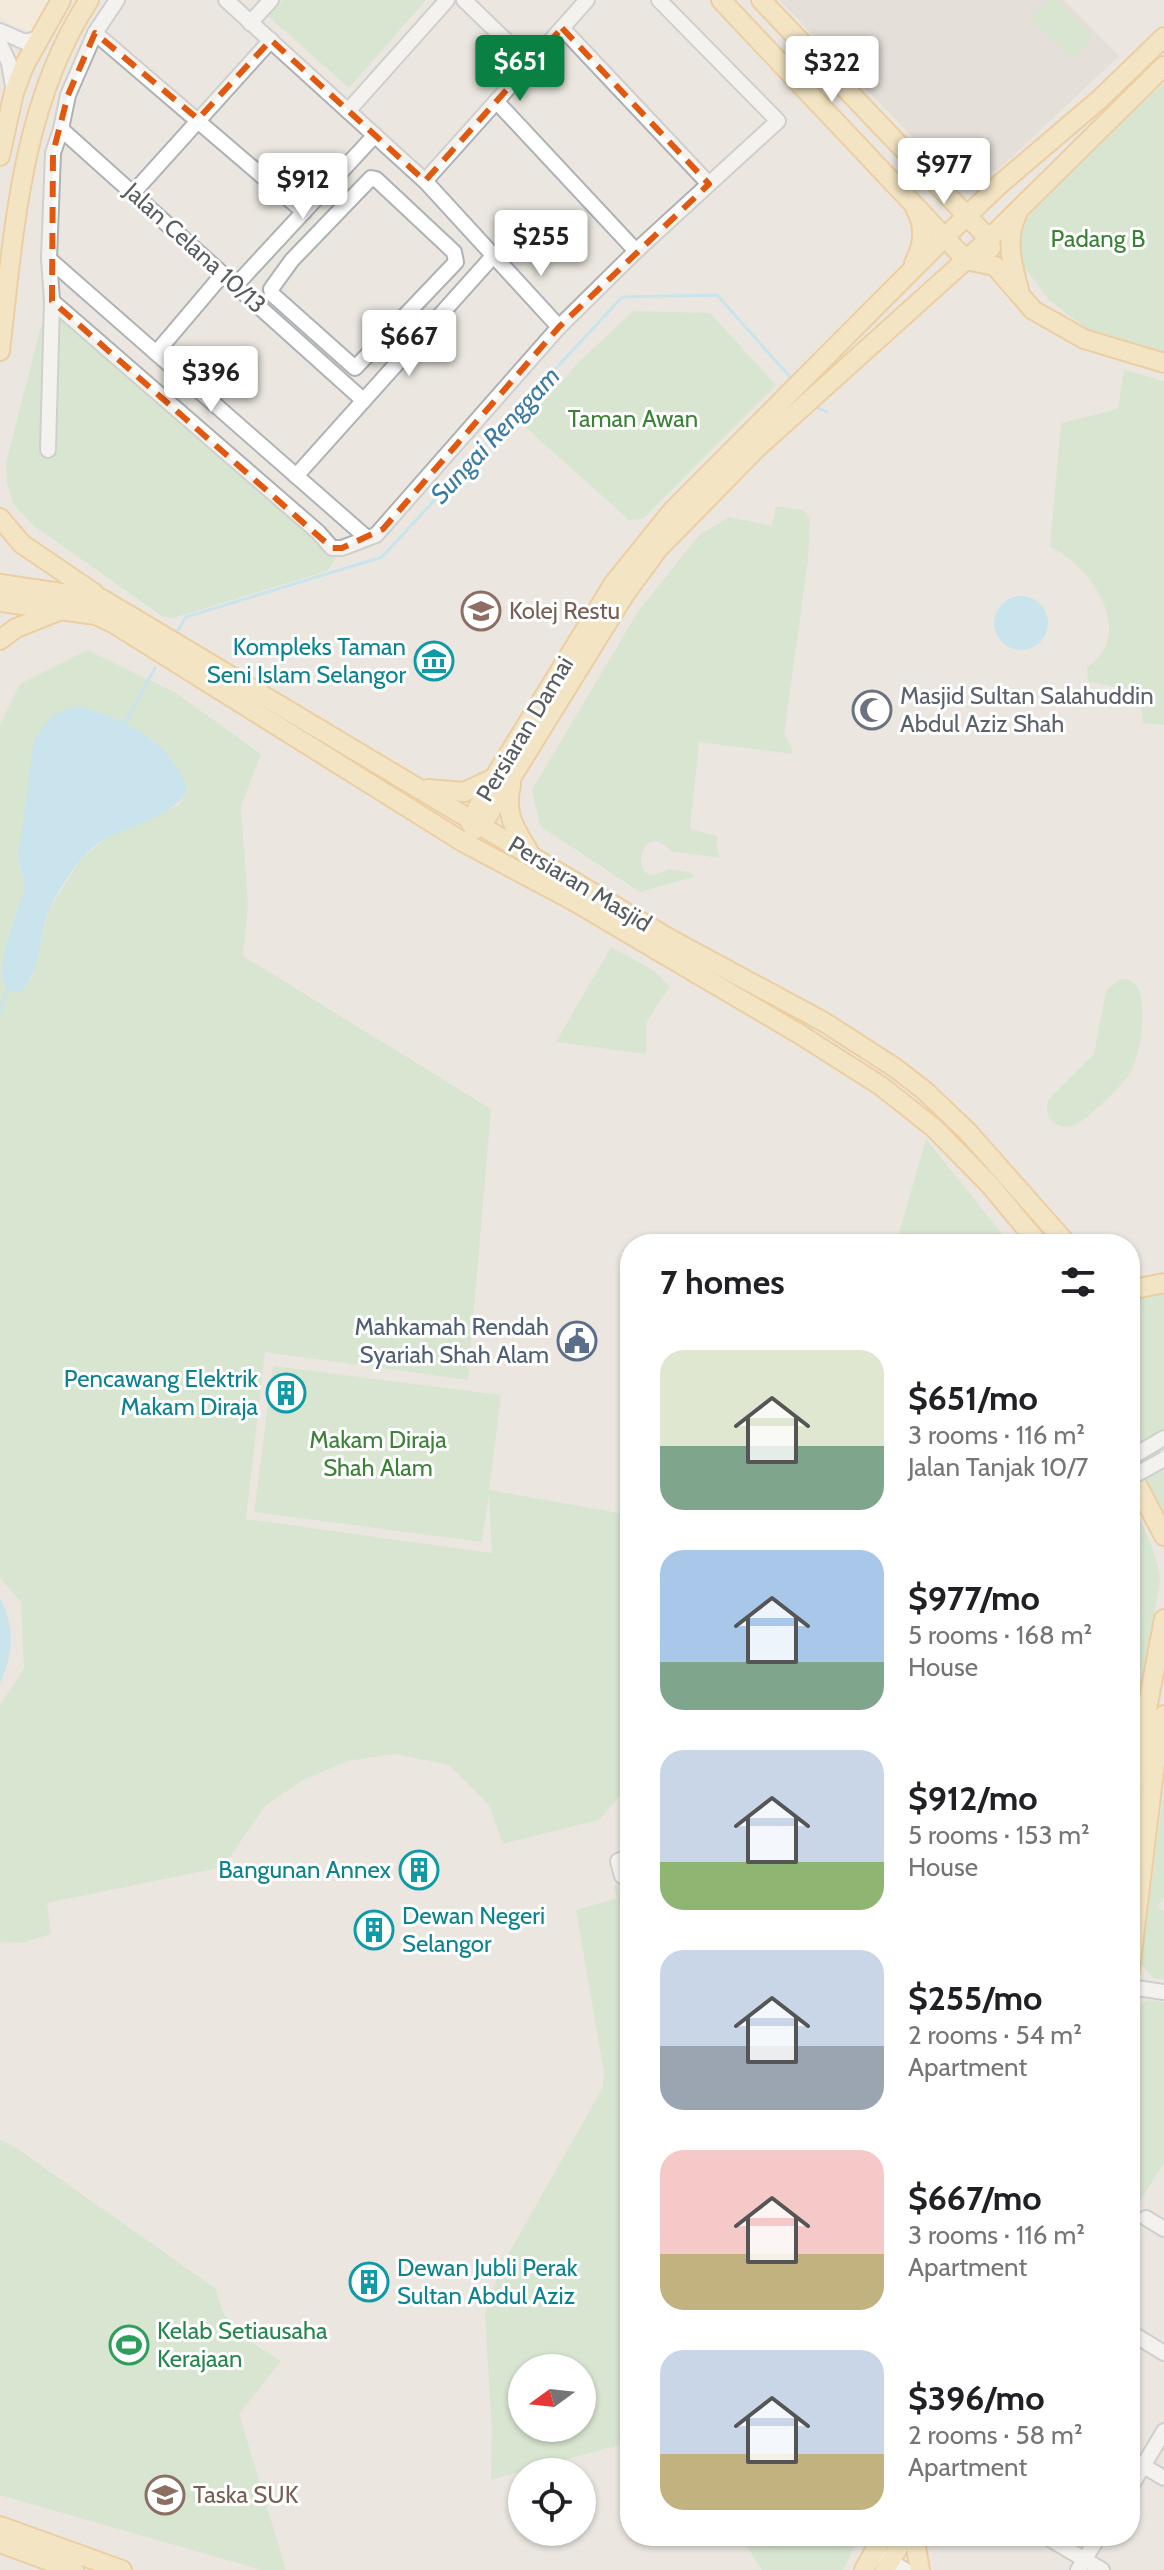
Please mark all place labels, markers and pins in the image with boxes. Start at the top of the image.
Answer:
pin: $651 [473,35,567,103]
pin: $322 [785,36,879,104]
pin: $977 [897,138,991,206]
pin: $912 [256,153,350,221]
pin: $255 [494,210,588,278]
pin: $667 [362,310,456,378]
pin: $396 [164,346,258,414]
school or university icon: Kolej Restu [460,590,502,632]
place label: Kolej Restu [509,596,620,625]
place label: Kompleks Taman Seni Islam Selangor [207,632,406,689]
museum icon: Kompleks Taman Seni Islam Selangor [413,640,455,682]
place label: Masjid Sultan Salahuddin Abdul Aziz Shah [900,681,1154,738]
mosque icon: Masjid Sultan Salahuddin Abdul Aziz Shah [851,689,893,731]
place label: Mahkamah Rendah Syariah Shah Alam [354,1312,549,1369]
public building icon: Mahkamah Rendah Syariah Shah Alam [556,1320,598,1362]
place label: Pencawang Elektrik Makam Diraja [64,1364,258,1421]
building icon: Pencawang Elektrik Makam Diraja [265,1372,307,1414]
building icon: Bangunan Annex [398,1849,440,1891]
place label: Bangunan Annex [218,1855,392,1884]
place label: Dewan Negeri Selangor [402,1901,545,1958]
building icon: Dewan Negeri Selangor [353,1909,395,1951]
place label: Dewan Jubli Perak Sultan Abdul Aziz [397,2253,578,2310]
building icon: Dewan Jubli Perak Sultan Abdul Aziz [348,2261,390,2303]
place label: Kelab Setiausaha Kerajaan [157,2316,328,2373]
sports icon: Kelab Setiausaha Kerajaan [108,2324,150,2366]
school or university icon: Taska SUK [144,2474,186,2516]
place label: Taska SUK [193,2480,299,2509]

